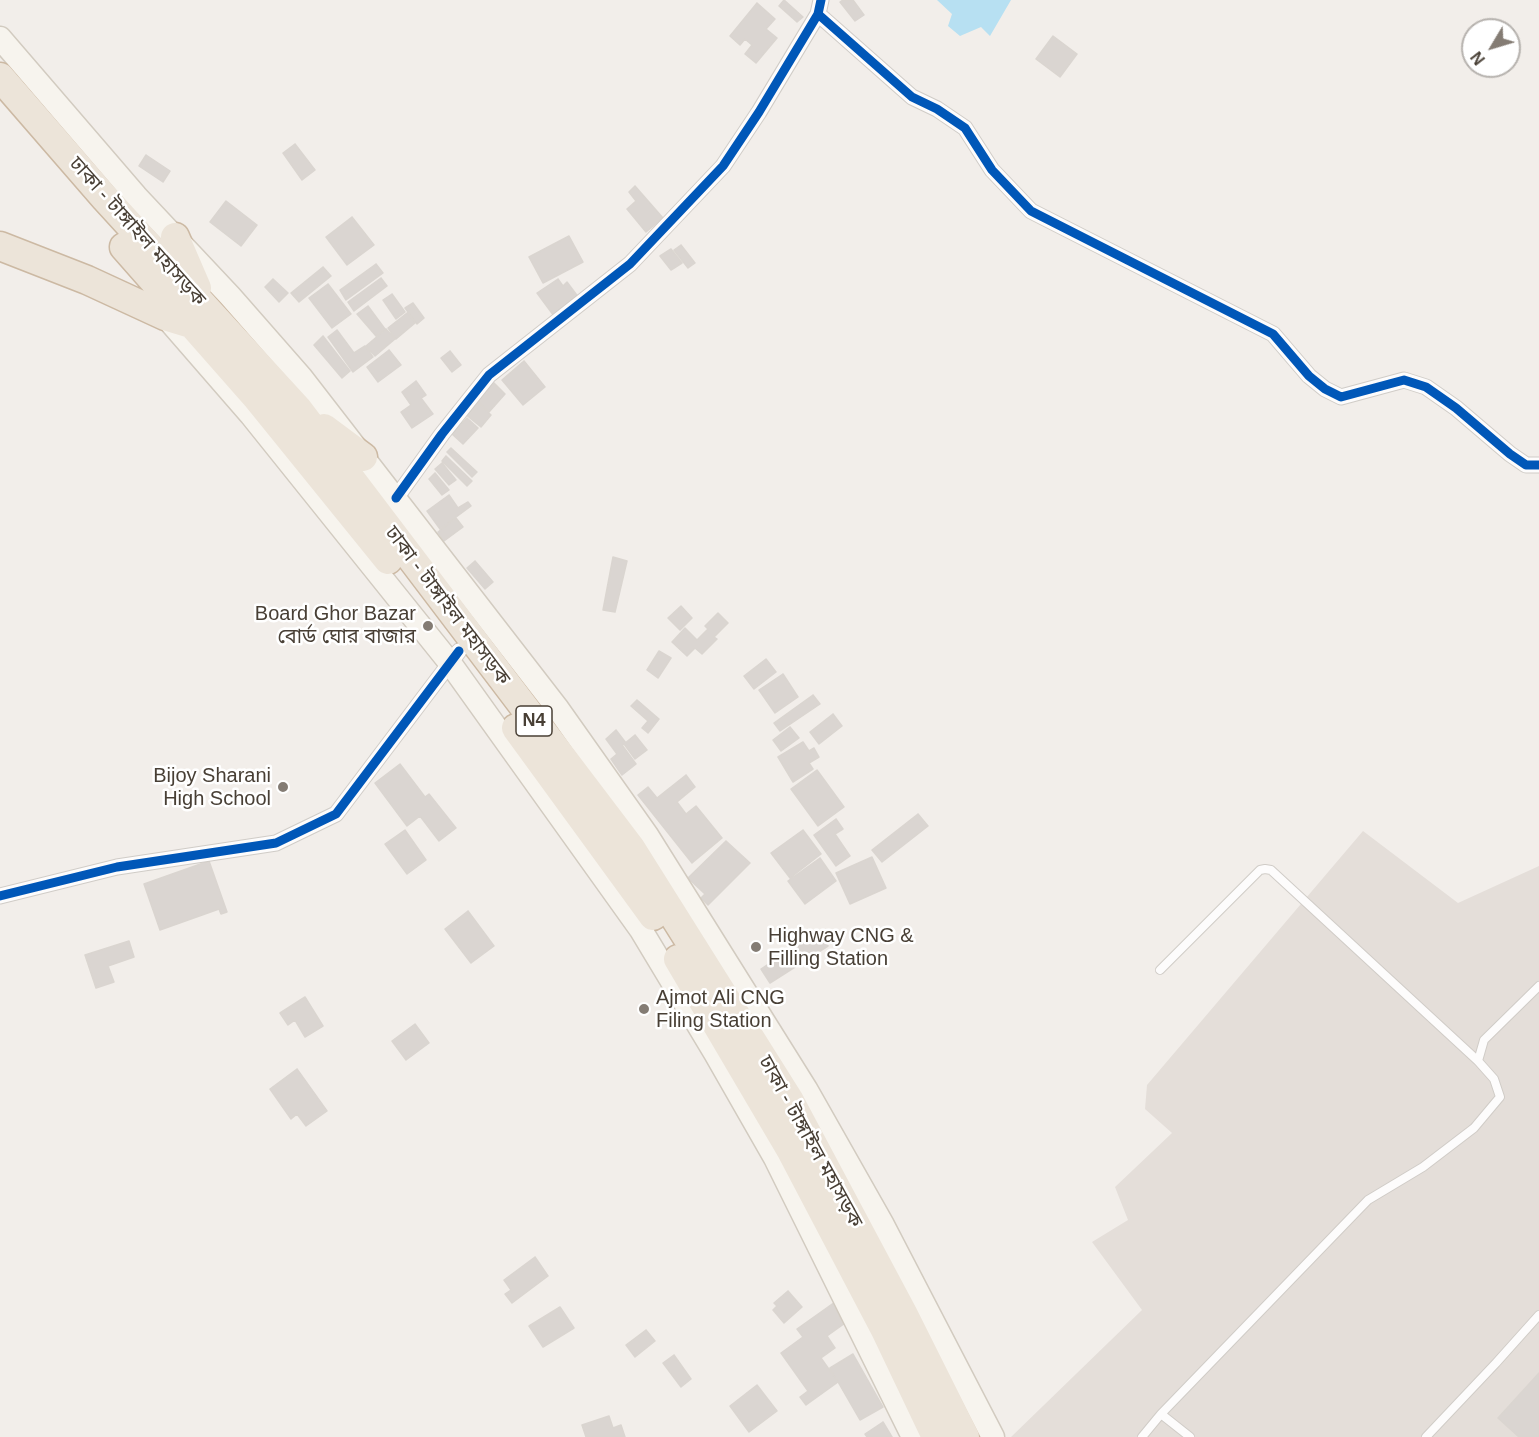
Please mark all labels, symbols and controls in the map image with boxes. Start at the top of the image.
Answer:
north arrow [1461,18,1521,78]
text: N [1468,48,1488,68]
street label: ঢাকা - টাঙ্গাইল মহাসড়ক [64,152,210,312]
street label: ঢাকা - টাঙ্গাইল মহাসড়ক [379,522,515,690]
place label: Board Ghor Bazar বোর্ড ঘোর বাজার [255,602,416,649]
marker: Board Ghor Bazar বোর্ড ঘোর বাজার [421,619,435,633]
road number: N4 [516,706,552,736]
place label: Bijoy Sharani High School [153,764,271,811]
marker: Bijoy Sharani High School [276,780,290,794]
place label: Highway CNG & Filling Station [768,924,914,971]
marker: Highway CNG & Filling Station [749,940,763,954]
place label: Ajmot Ali CNG Filing Station [656,986,785,1033]
marker: Ajmot Ali CNG Filing Station [637,1002,651,1016]
street label: ঢাকা - টাঙ্গাইল মহাসড়ক [753,1052,867,1232]

